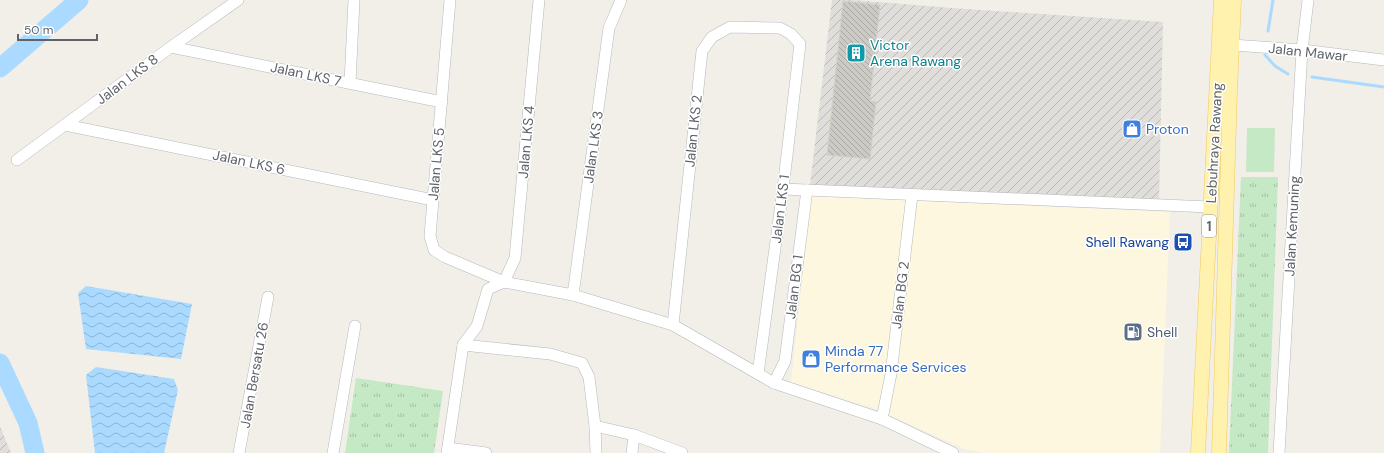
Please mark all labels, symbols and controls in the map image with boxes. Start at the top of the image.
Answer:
scale bar [18,16,97,42]
text: 50 m [24,22,53,38]
place label: Victor Arena Rawang [870,36,961,70]
street label: Jalan Mawar [1267,39,1349,65]
building icon: Victor Arena Rawang [845,42,867,64]
street label: Jalan LKS 8 [92,50,162,108]
street label: Jalan LKS 7 [269,58,343,90]
street label: Lebuhraya Rawang [1202,82,1226,204]
street label: Jalan LKS 2 [680,94,706,168]
street label: Jalan LKS 4 [514,104,538,179]
street label: Jalan LKS 3 [579,110,607,184]
shop icon: Proton [1121,118,1143,140]
place label: Proton [1146,120,1189,138]
street label: Jalan LKS 5 [424,127,448,201]
street label: Jalan LKS 6 [211,146,287,178]
street label: Jalan LKS 1 [767,174,793,244]
street label: Jalan Kemuning [1280,175,1304,277]
road number: 1 [1202,215,1216,237]
bus stop icon: Shell Rawang [1172,231,1194,253]
place label: Shell Rawang [1085,233,1169,251]
street label: Jalan BG 1 [781,254,807,320]
street label: Jalan BG 2 [887,260,913,330]
street label: Jalan Bersatu 26 [236,321,272,429]
fuel station icon: Shell [1122,321,1144,343]
place label: Shell [1147,323,1177,341]
place label: Minda 77 Performance Services [825,342,967,376]
shop icon: Minda 77 Performance Services [800,348,822,370]

